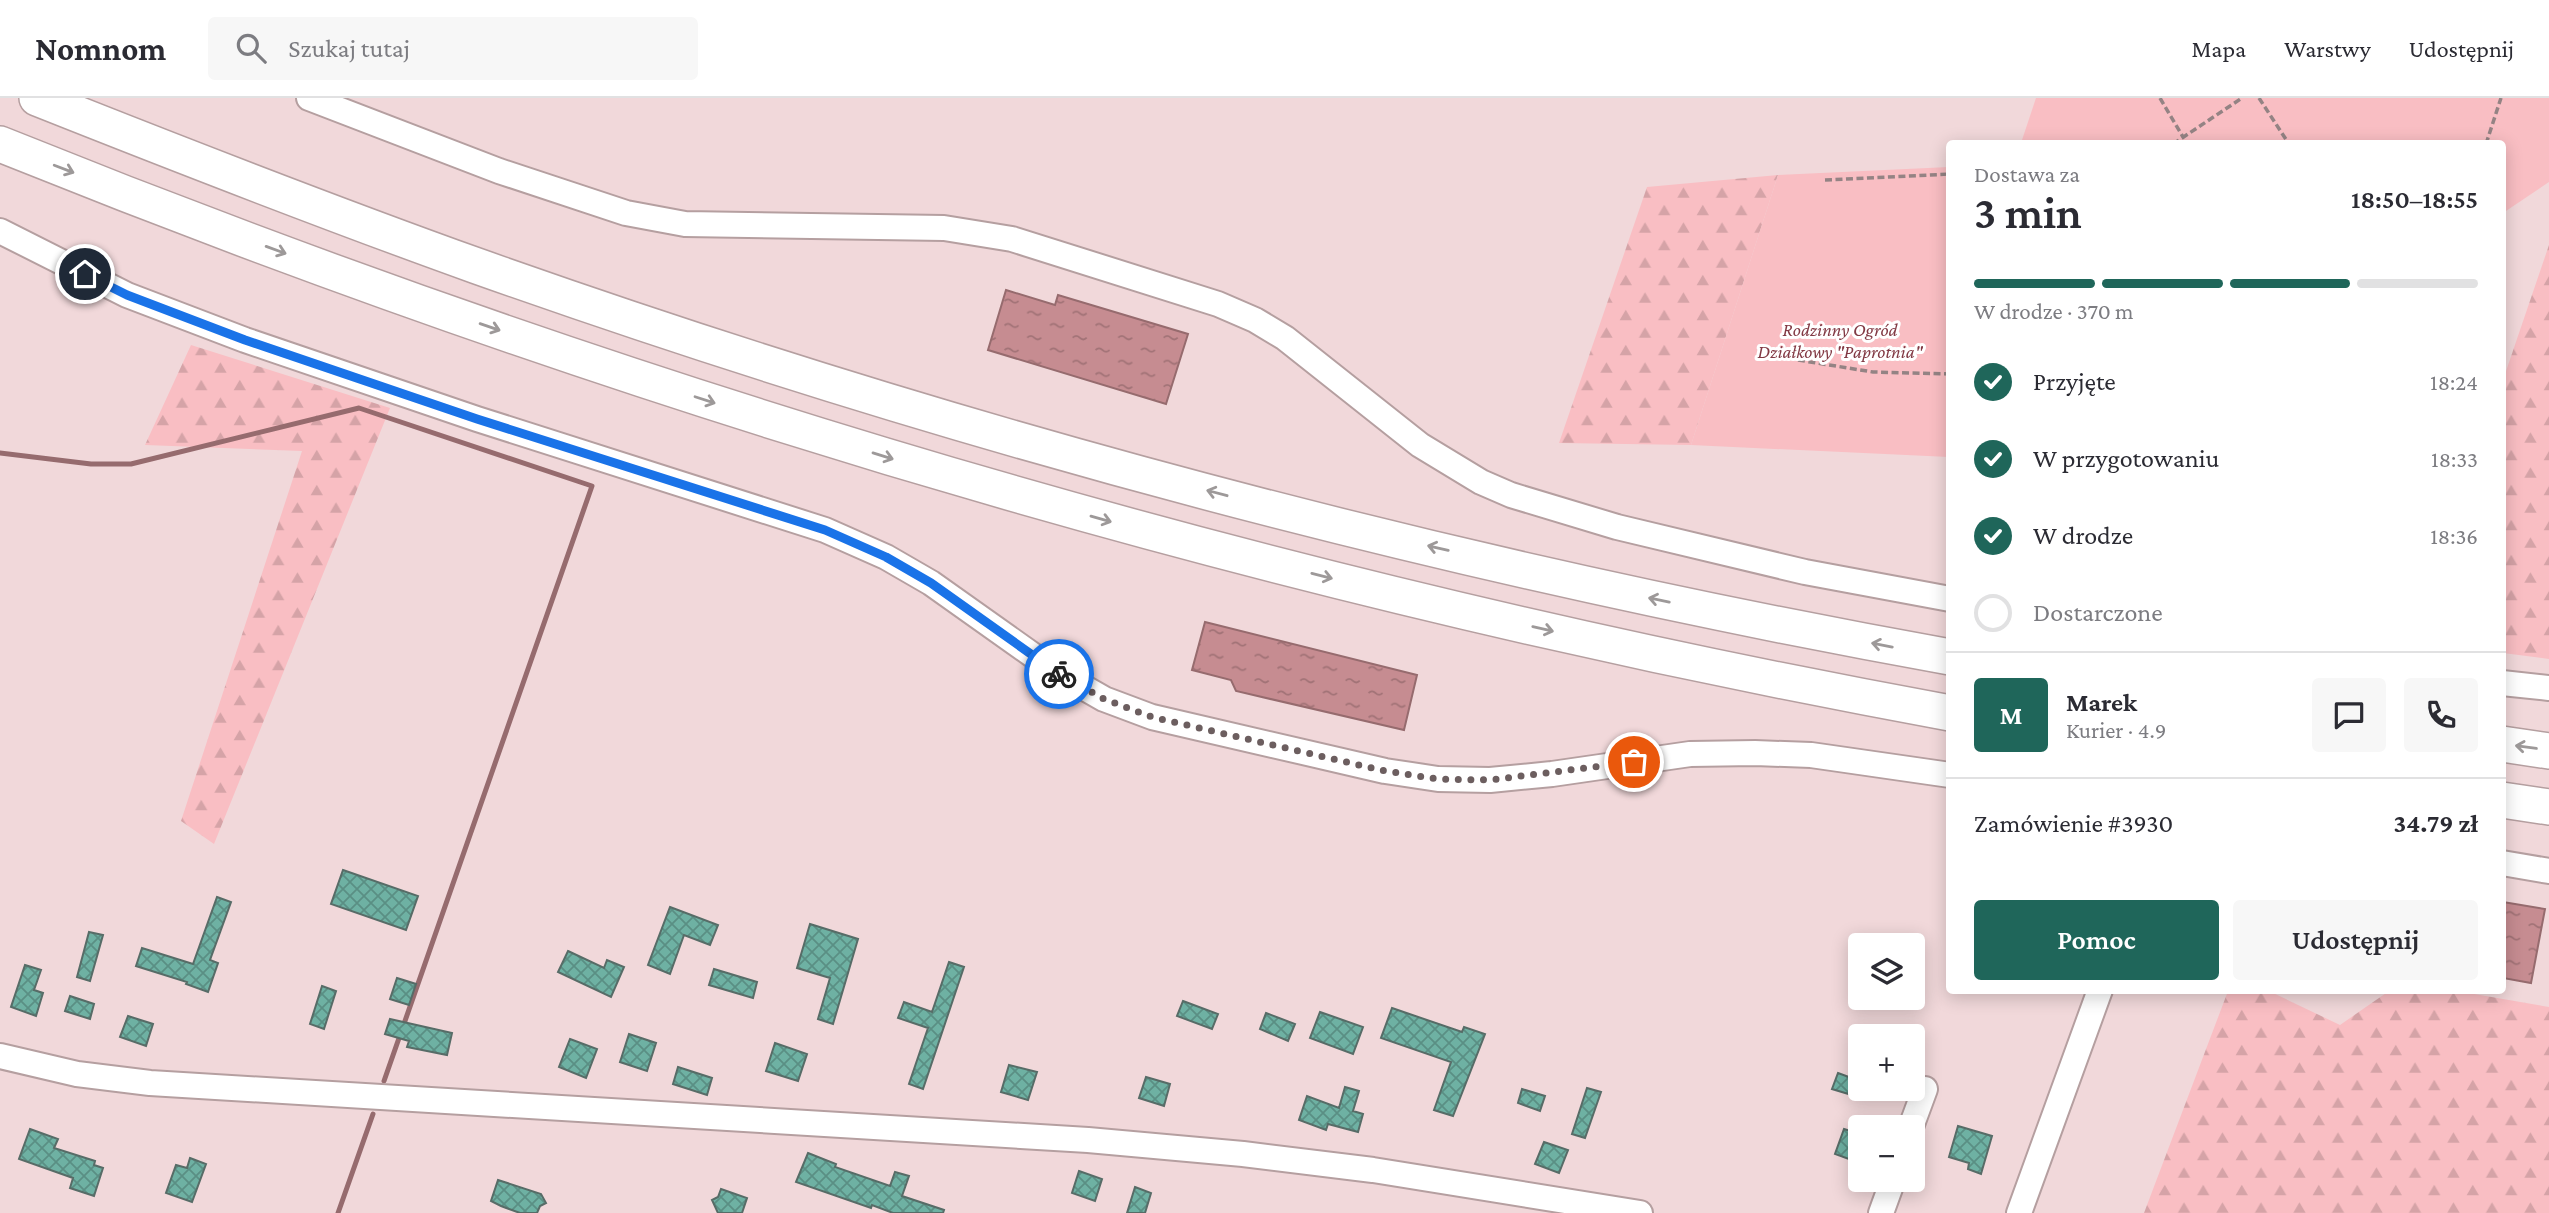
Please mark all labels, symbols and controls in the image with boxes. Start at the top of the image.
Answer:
search box [208,17,698,80]
icon: search [232,29,270,67]
text: Nomnom [35,30,166,67]
text: Szukaj tutaj [288,34,410,63]
text: Mapa [2191,35,2246,62]
text: Warstwy [2284,35,2371,62]
text: Udostępnij [2409,35,2514,62]
text: Dostawa za [1974,161,2080,187]
one-way arrow [52,163,74,176]
text: 18:50–18:55 [2351,185,2478,214]
text: 3 min [1974,187,2082,238]
pin [55,244,115,304]
one-way arrow [264,245,286,257]
icon: home [66,255,104,293]
text: W drodze · 370 m [1974,298,2134,324]
park label: Rodzinny Ogród Działkowy "Paprotnia" [1758,319,1924,362]
one-way arrow [478,322,500,334]
icon: check [1974,363,2012,401]
text: Przyjęte [2033,367,2116,396]
text: 18:24 [2430,369,2478,395]
one-way arrow [694,395,716,408]
icon: check [1974,440,2012,478]
text: W przygotowaniu [2033,444,2219,473]
text: 18:33 [2431,446,2478,472]
one-way arrow [872,450,894,463]
one-way arrow [1206,486,1228,499]
one-way arrow [1090,513,1112,526]
icon: check [1974,517,2012,555]
text: W drodze [2033,521,2133,550]
text: 18:36 [2430,523,2478,549]
one-way arrow [1427,541,1450,555]
one-way arrow [1310,570,1332,583]
one-way arrow [1648,592,1671,606]
text: Dostarczone [2033,598,2163,627]
one-way arrow [1531,623,1554,636]
one-way arrow [1871,637,1894,651]
courier [1024,639,1094,709]
icon: bike [1040,655,1078,693]
button: chat [2312,678,2386,752]
button: phone [2404,678,2478,752]
text: Marek [2066,688,2137,717]
text: M [2000,701,2022,730]
text: Kurier · 4.9 [2066,717,2166,743]
pin [1604,732,1664,792]
one-way arrow [2515,741,2538,754]
icon: bag [1615,743,1653,781]
text: Zamówienie #3930 [1974,809,2173,838]
text: 34.79 zł [2394,809,2478,838]
button: Pomoc [1974,900,2219,980]
button: Udostępnij [2233,900,2478,980]
map controls [1848,933,1925,1192]
button: layers [1848,933,1925,1010]
button: + [1848,1024,1925,1101]
button: − [1848,1115,1925,1192]

